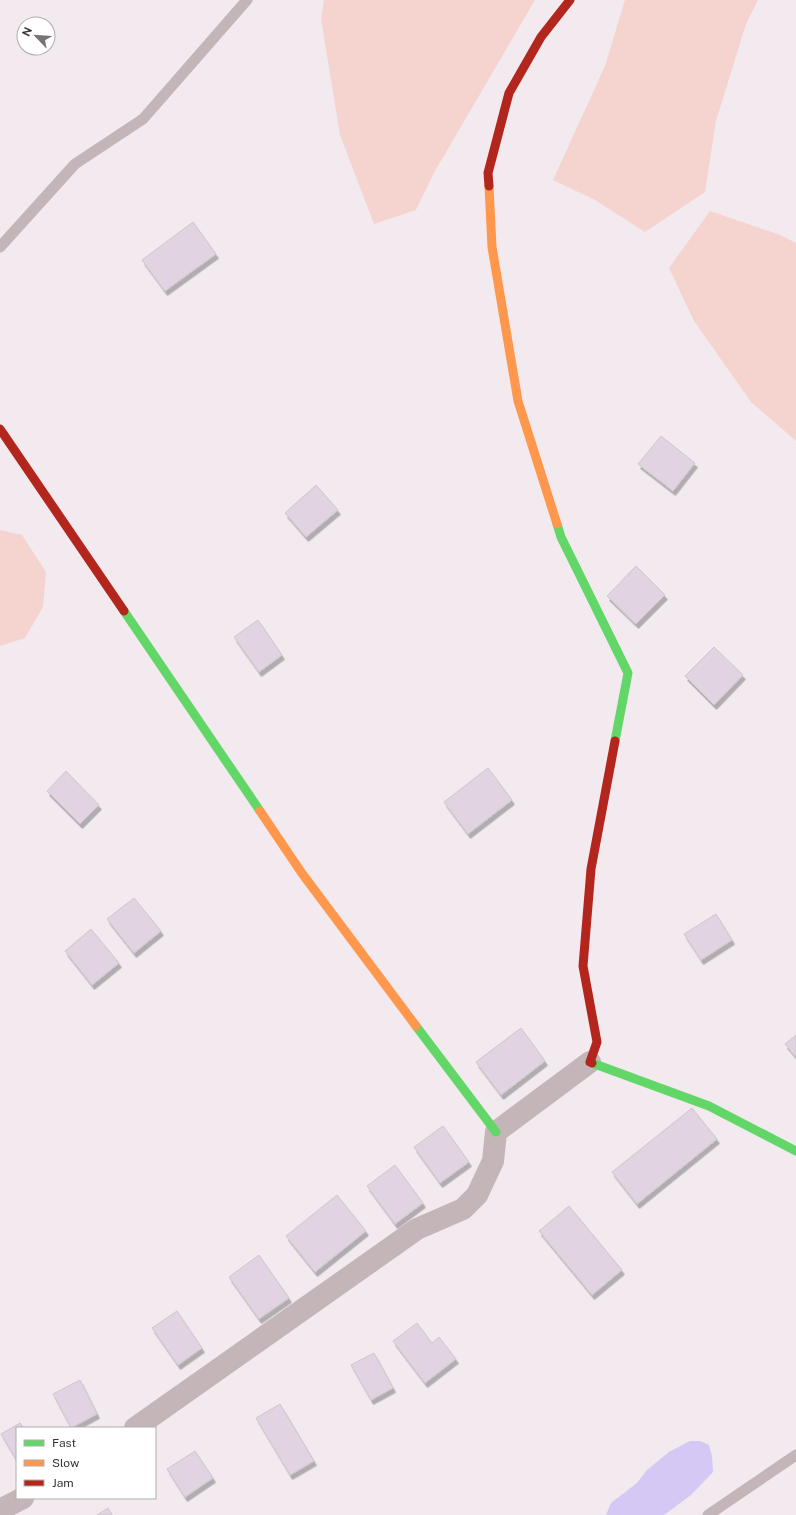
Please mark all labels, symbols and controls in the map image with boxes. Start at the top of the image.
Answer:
north arrow [16,16,56,56]
text: N [20,25,34,38]
legend [16,1427,156,1499]
text: Fast [52,1436,77,1450]
text: Slow [52,1456,80,1470]
text: Jam [52,1476,74,1490]

